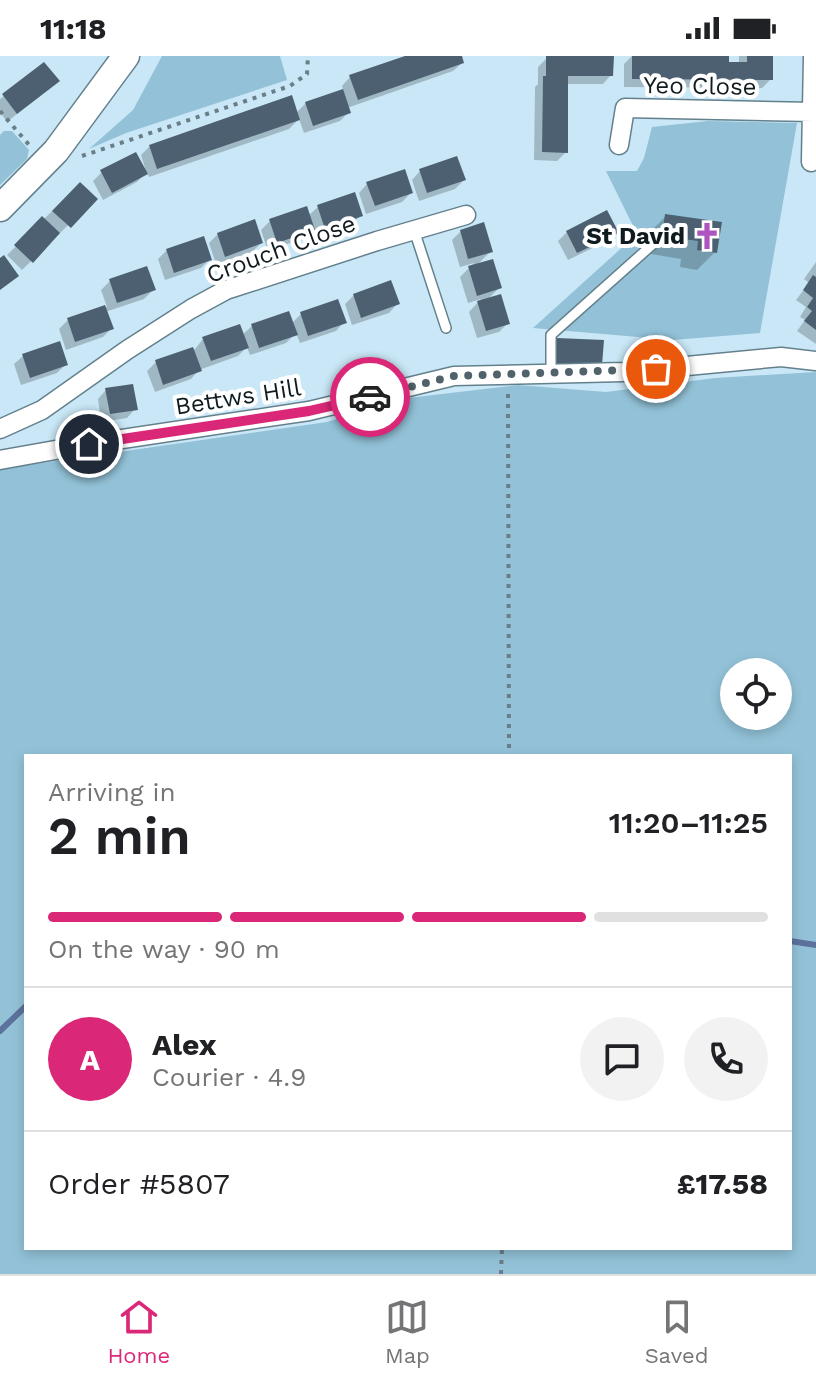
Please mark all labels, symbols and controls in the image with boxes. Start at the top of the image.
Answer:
text: 11:18 [40,11,107,46]
street label: Yeo Close [643,71,757,101]
street label: Crouch Close [203,209,359,289]
church icon: St David [692,221,722,251]
place label: St David [586,222,685,250]
pin [622,335,690,403]
icon: bag [634,347,678,391]
courier [330,357,410,437]
street label: Bettws Hill [173,373,304,421]
icon: car [348,375,392,419]
pin [55,410,123,478]
icon: home [67,422,111,466]
map controls [720,658,792,730]
button: locate [720,658,792,730]
text: Arriving in [48,777,176,807]
text: 11:20–11:25 [609,805,768,840]
text: 2 min [48,806,191,867]
text: On the way · 90 m [48,934,280,964]
button: chat [580,1017,664,1101]
button: phone [684,1017,768,1101]
text: Alex [152,1027,216,1062]
text: A [80,1042,100,1077]
text: Courier · 4.9 [152,1062,306,1092]
text: Order #5807 [48,1166,230,1201]
text: £17.58 [677,1166,768,1201]
tab: Home [107,1295,170,1368]
tab: Map [385,1295,430,1368]
tab: Saved [645,1295,709,1368]

